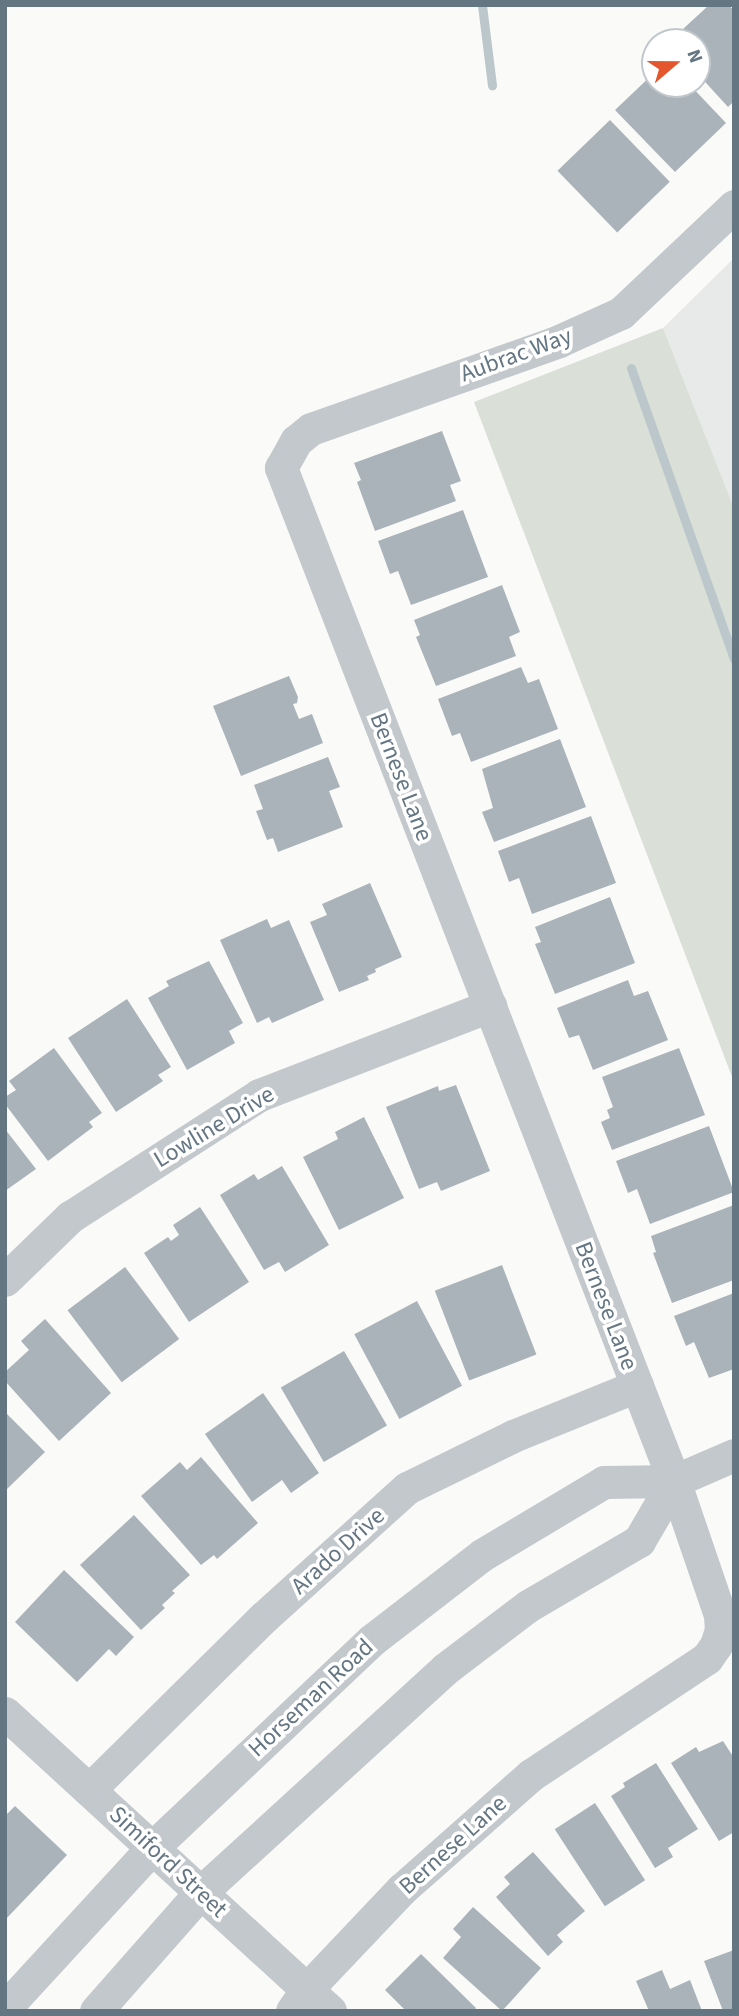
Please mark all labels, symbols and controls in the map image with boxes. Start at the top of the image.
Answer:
north arrow [641,28,711,98]
text: N [679,46,709,67]
street label: Aubrac Way [456,322,576,388]
street label: Bernese Lane [363,709,439,845]
street label: Lowline Drive [149,1080,279,1174]
street label: Bernese Lane [568,1238,644,1374]
street label: Arado Drive [285,1501,391,1601]
street label: Horseman Road [243,1633,379,1763]
street label: Bernese Lane [393,1789,513,1901]
street label: Simiford Street [103,1800,233,1924]

